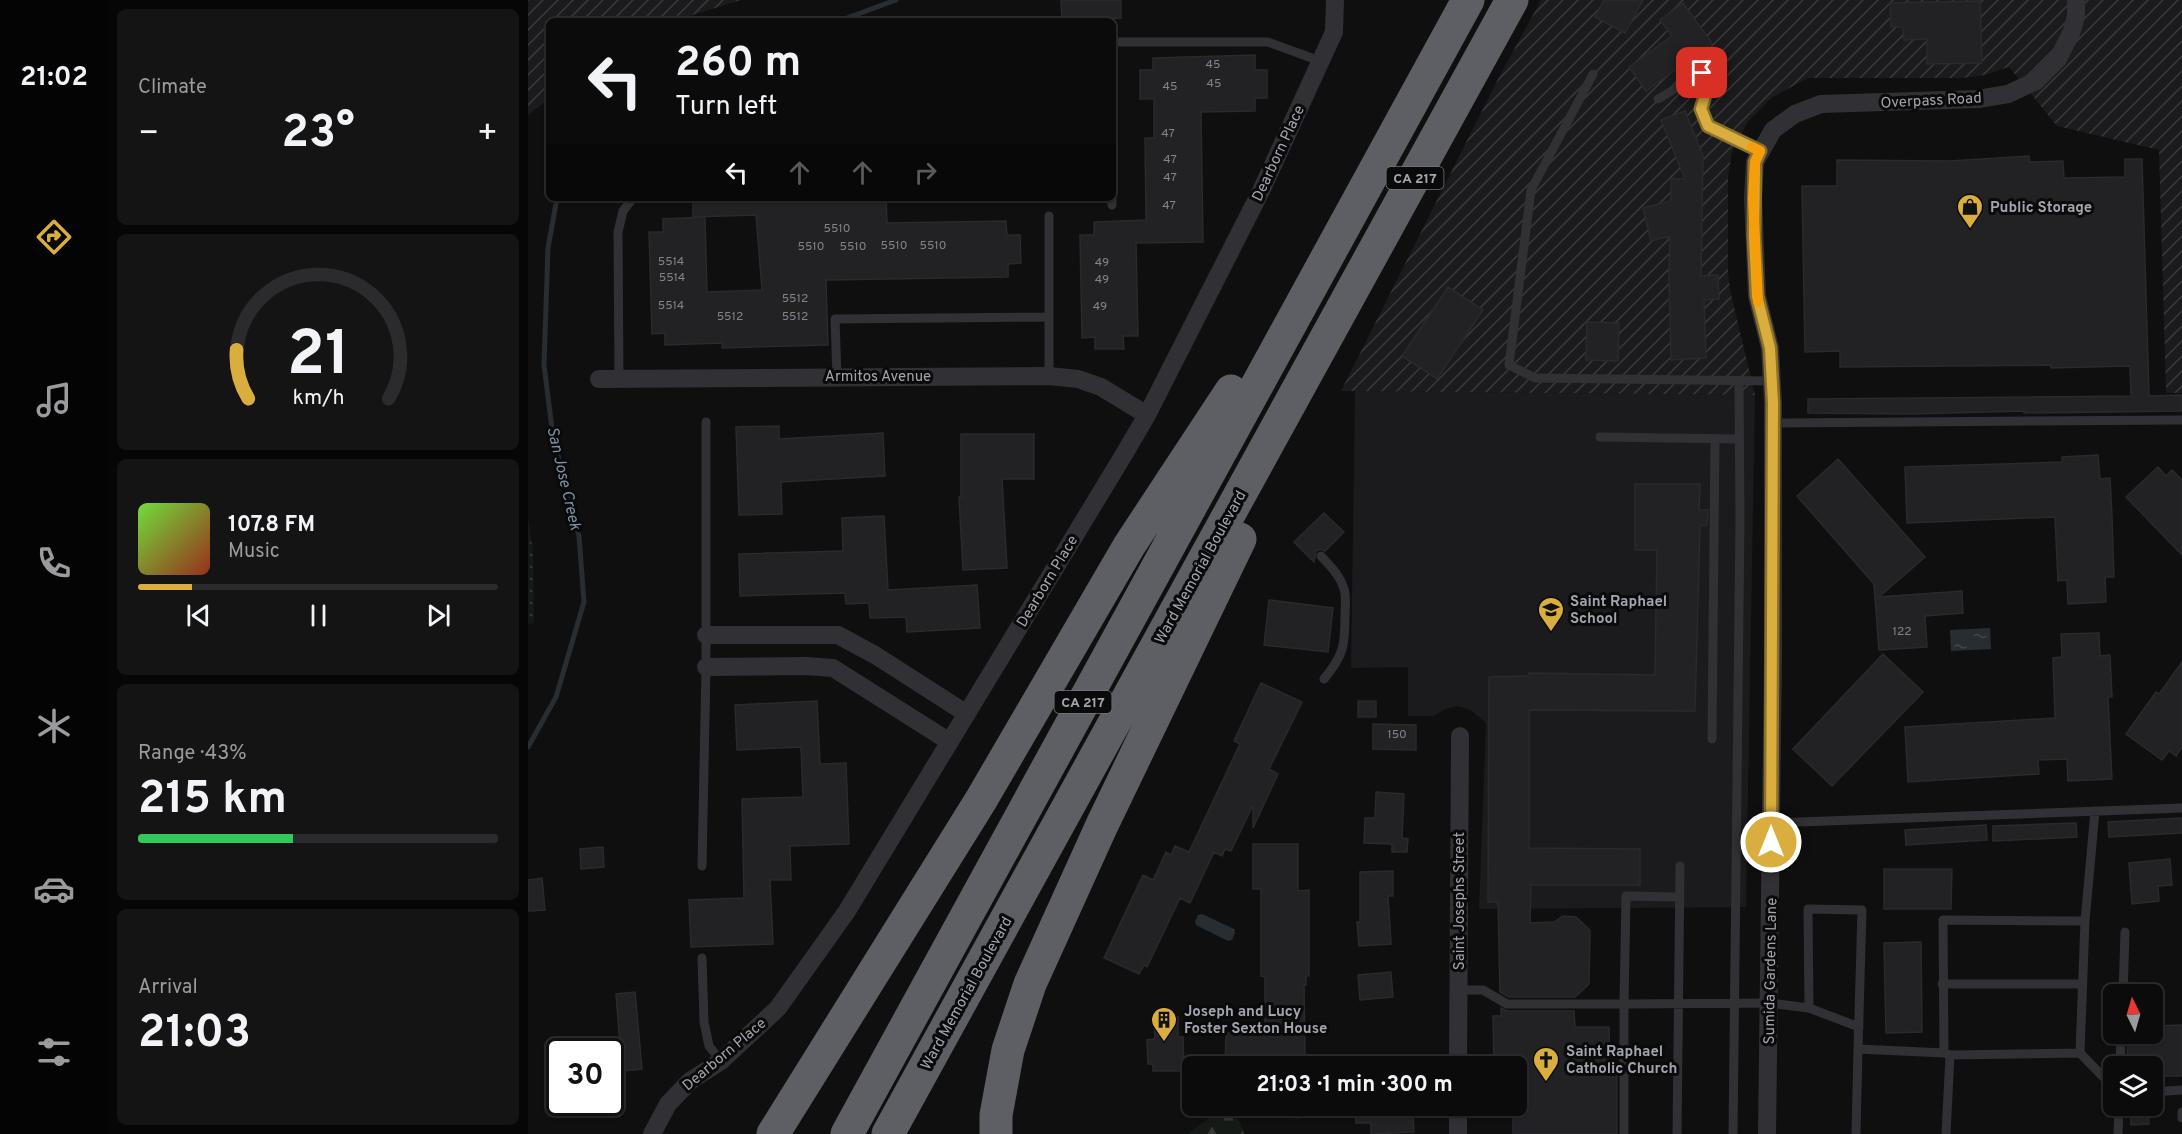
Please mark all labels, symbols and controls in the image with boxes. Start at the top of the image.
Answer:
text: 260 m [675,38,801,91]
icon: left [576,42,654,120]
pin [1676,47,1727,98]
icon: arrive [1685,56,1718,89]
house number: 45 [1206,57,1220,73]
text: 21:02 [20,61,88,95]
text: Climate [138,75,207,101]
house number: 45 [1207,76,1221,92]
house number: 45 [1163,79,1177,95]
street label: Overpass Road [1880,89,1982,114]
text: Turn left [675,90,777,124]
street label: Dearborn Place [1249,103,1310,205]
text: 23° [281,106,355,163]
text: − [138,114,159,156]
text: + [477,114,498,156]
house number: 47 [1161,126,1175,142]
house number: 47 [1163,152,1177,168]
icon: left [720,156,753,189]
icon: ahead [783,156,816,189]
icon: ahead [846,156,879,189]
icon: right [909,156,942,189]
road number: CA 217 [1386,167,1444,189]
house number: 47 [1163,170,1177,186]
shop icon: Public Storage [1955,192,1985,230]
house number: 47 [1162,198,1176,214]
place label: Public Storage [1990,199,2092,218]
icon: directions [33,216,75,258]
house number: 5510 [823,221,851,237]
house number: 5510 [880,238,908,254]
house number: 5510 [919,238,947,254]
house number: 5510 [797,239,825,255]
house number: 5510 [839,239,867,255]
house number: 5514 [658,254,684,270]
house number: 49 [1095,255,1109,271]
house number: 5514 [659,270,685,286]
house number: 49 [1095,272,1109,288]
house number: 5512 [782,291,808,307]
house number: 5514 [658,298,684,314]
house number: 49 [1093,299,1107,315]
house number: 5512 [717,309,743,325]
house number: 5512 [782,309,808,325]
text: 21 [286,318,350,397]
street label: Armitos Avenue [825,368,931,387]
icon: music [33,379,75,421]
text: km/h [292,385,344,412]
water label: San Jose Creek [541,425,585,533]
street label: Ward Memorial Boulevard [1151,488,1251,648]
text: 107.8 FM [228,512,315,539]
street label: Dearborn Place [1013,532,1083,631]
text: Music [228,539,280,565]
icon: phone [33,542,75,584]
place label: Saint Raphael School [1570,593,1667,629]
school or university icon: Saint Raphael School [1536,595,1566,633]
icon: previous [182,599,215,632]
icon: pause [302,599,335,632]
icon: next [422,599,455,632]
house number: 122 [1892,624,1912,640]
road number: CA 217 [1054,691,1112,713]
icon: climate [33,705,75,747]
house number: 150 [1387,727,1407,743]
text: Range · 43% [138,741,247,767]
text: 215 km [138,772,287,829]
position arrow [1739,810,1803,874]
street label: Saint Josephs Street [1451,832,1470,970]
icon: car [33,868,75,910]
street label: Sumida Gardens Lane [1761,898,1782,1044]
street label: Ward Memorial Boulevard [917,914,1017,1074]
text: Arrival [138,975,198,1001]
north arrow [2103,984,2163,1044]
map controls [2103,984,2163,1116]
place label: Joseph and Lucy Foster Sexton House [1184,1003,1327,1039]
building icon: Joseph and Lucy Foster Sexton House [1149,1005,1179,1043]
text: 21:03 [138,1006,251,1063]
street label: Dearborn Place [679,1015,771,1096]
icon: filters [33,1031,75,1073]
speed limit sign: 30 [546,1038,624,1116]
place label: Saint Raphael Catholic Church [1566,1043,1677,1079]
church icon: Saint Raphael Catholic Church [1531,1045,1561,1083]
button: layers [2103,1056,2163,1116]
text: 21:03 · 1 min · 300 m [1256,1072,1453,1099]

